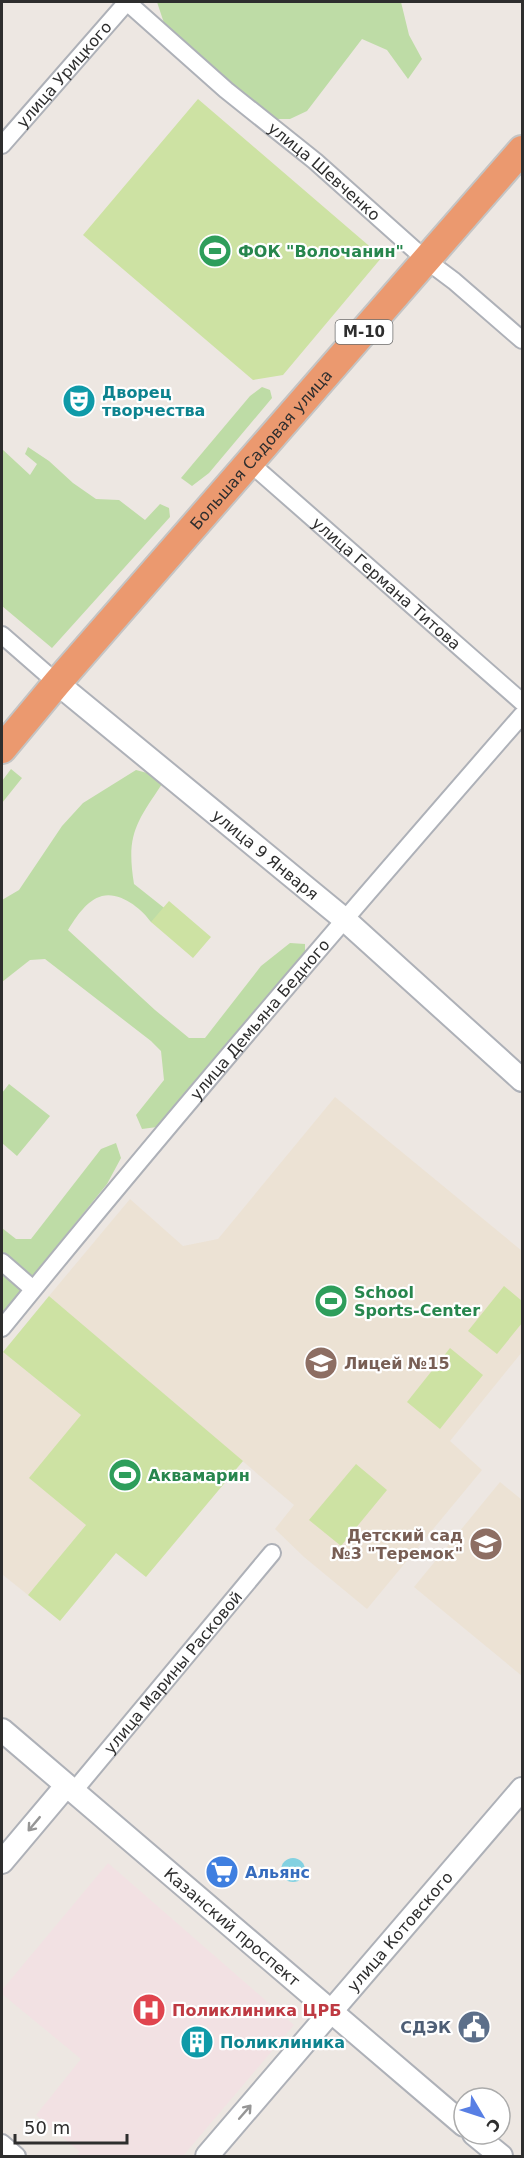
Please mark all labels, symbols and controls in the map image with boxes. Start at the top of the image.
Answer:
street label: улица Урицкого [13,18,116,132]
street label: улица Шевченко [264,118,384,225]
sports icon: ФОК "Волочанин" [197,233,233,269]
place label: ФОК "Волочанин" [238,242,404,261]
road number: М-10 [336,320,392,344]
street label: Большая Садовая улица [186,366,336,534]
theatre icon: Дворец творчества [61,383,97,419]
place label: Дворец творчества [102,383,205,420]
street label: улица Германа Титова [308,513,465,654]
street label: улица 9 Января [208,806,322,904]
street label: улица Демьяна Бедного [186,935,334,1104]
sports icon: School Sports-Center [313,1283,349,1319]
place label: School Sports-Center [354,1283,480,1320]
school or university icon: Лицей №15 [303,1345,339,1381]
place label: Лицей №15 [344,1354,450,1373]
sports icon: Аквамарин [107,1457,143,1493]
place label: Аквамарин [148,1466,250,1485]
place label: Детский сад №3 "Теремок" [331,1526,463,1563]
school or university icon: Детский сад №3 "Теремок" [468,1526,504,1562]
street label: улица Марины Расковой [100,1587,246,1758]
one-way arrow [27,1816,41,1831]
supermarket icon: Альянс [204,1854,240,1890]
place label: Альянс [245,1863,310,1882]
street label: Казанский проспект [160,1864,304,1991]
street label: улица Котовского [343,1868,457,1996]
hospital icon: Поликлиника ЦРБ [131,1992,167,2028]
place label: Поликлиника ЦРБ [172,2001,341,2020]
public building icon: СДЭК [456,2009,492,2045]
place label: СДЭК [400,2018,451,2037]
building icon: Поликлиника [179,2024,215,2060]
place label: Поликлиника [220,2033,345,2052]
north arrow [452,2086,512,2146]
one-way arrow [238,2104,251,2120]
scale bar [15,2107,128,2145]
text: С [482,2115,504,2136]
text: 50 m [24,2117,70,2138]

